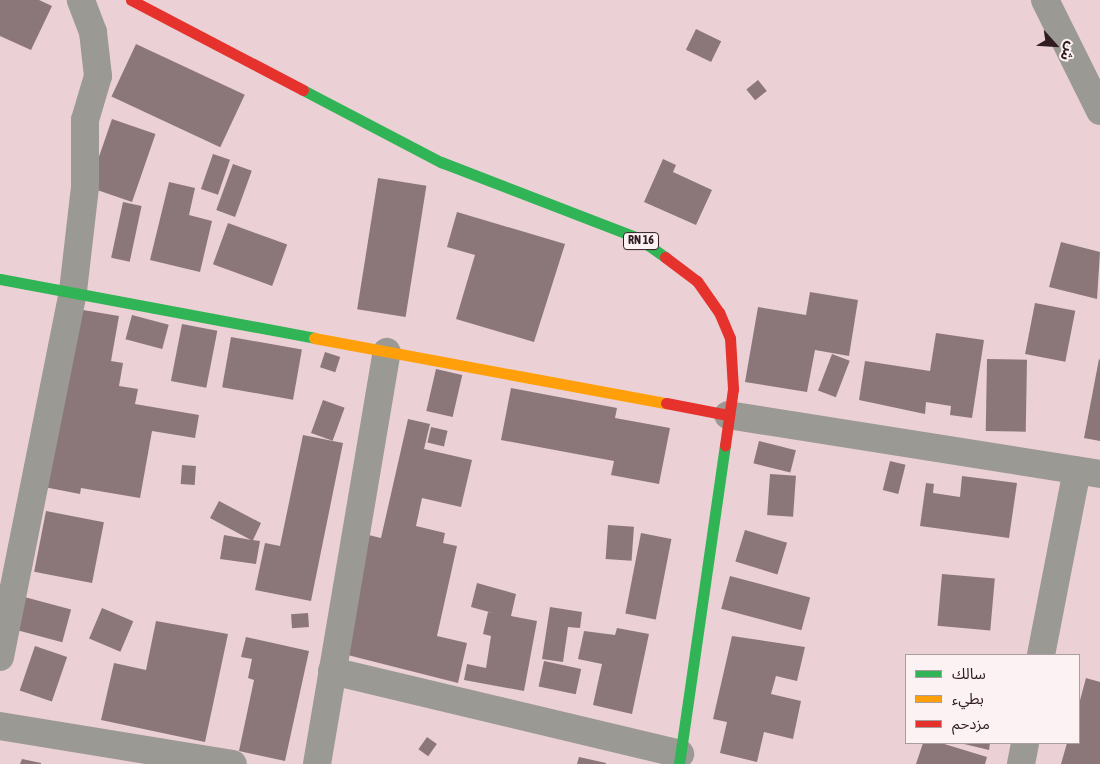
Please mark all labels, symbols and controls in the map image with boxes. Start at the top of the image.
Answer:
north arrow [1030,20,1080,70]
text: ش [1057,39,1080,64]
road number: RN 16 [622,232,660,250]
legend [905,654,1080,744]
text: سالك [952,665,986,682]
text: بطيء [952,690,984,707]
text: مزدحم [952,715,990,732]

